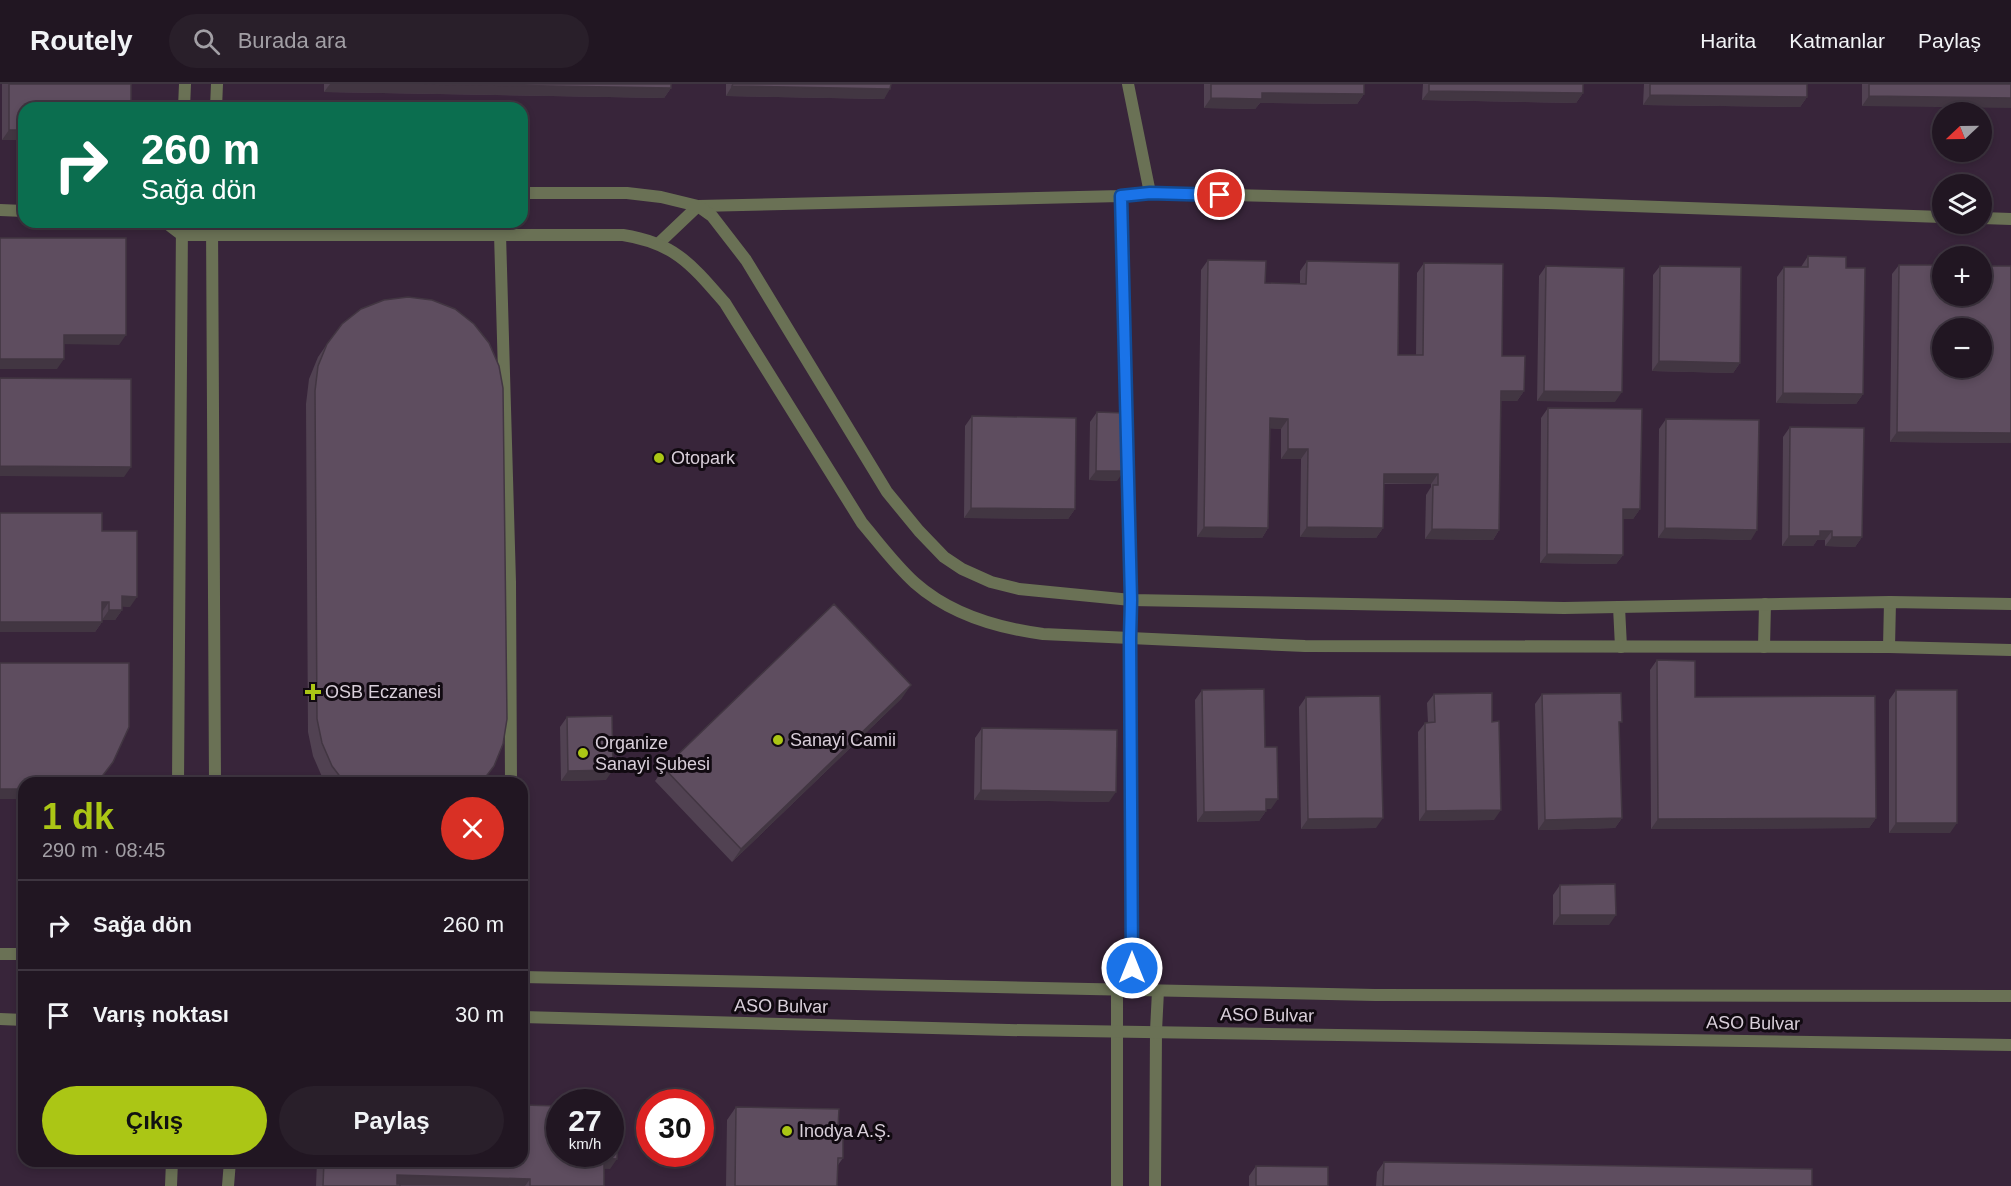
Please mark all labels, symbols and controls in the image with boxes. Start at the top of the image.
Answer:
search box [169,14,589,68]
text: Routely [30,25,133,56]
icon: search [190,25,223,58]
text: Burada ara [238,28,347,53]
text: Harita [1700,29,1756,52]
text: Katmanlar [1789,29,1885,52]
text: Paylaş [1918,29,1981,52]
north arrow [1932,102,1992,162]
map controls [1932,102,1992,378]
icon: right [42,126,120,204]
text: 260 m [141,126,260,173]
pin [1194,169,1245,220]
button: layers [1932,174,1992,234]
text: Sağa dön [141,175,257,205]
icon: arrive [1203,178,1236,211]
button: + [1932,246,1992,306]
button: − [1932,318,1992,378]
place label: Otopark [671,448,736,468]
marker: Otopark [652,451,666,465]
place label: OSB Eczanesi [325,682,441,702]
marker: OSB Eczanesi [306,685,320,699]
place label: Sanayi Camii [790,730,896,750]
place label: Organize Sanayi Şubesi [595,733,710,774]
marker: Sanayi Camii [771,733,785,747]
marker: Organize Sanayi Şubesi [576,746,590,760]
text: 1 dk [42,796,114,837]
button: close [441,797,504,860]
text: 290 m · 08:45 [42,839,165,861]
icon: right [42,909,75,942]
text: Sağa dön [93,912,192,937]
text: 260 m [443,912,504,937]
position arrow [1100,936,1164,1000]
street label: ASO Bulvar [734,995,828,1017]
icon: arrive [42,999,75,1032]
text: Varış noktası [93,1002,229,1027]
text: 30 m [455,1002,504,1027]
street label: ASO Bulvar [1220,1004,1314,1026]
street label: ASO Bulvar [1706,1012,1800,1034]
button: Çıkış [42,1086,267,1155]
button: Paylaş [279,1086,504,1155]
speed limit sign: 30 [636,1089,714,1167]
text: 27 [568,1104,602,1137]
place label: Inodya A.Ş. [799,1121,891,1141]
marker: Inodya A.Ş. [780,1124,794,1138]
text: km/h [569,1135,601,1152]

